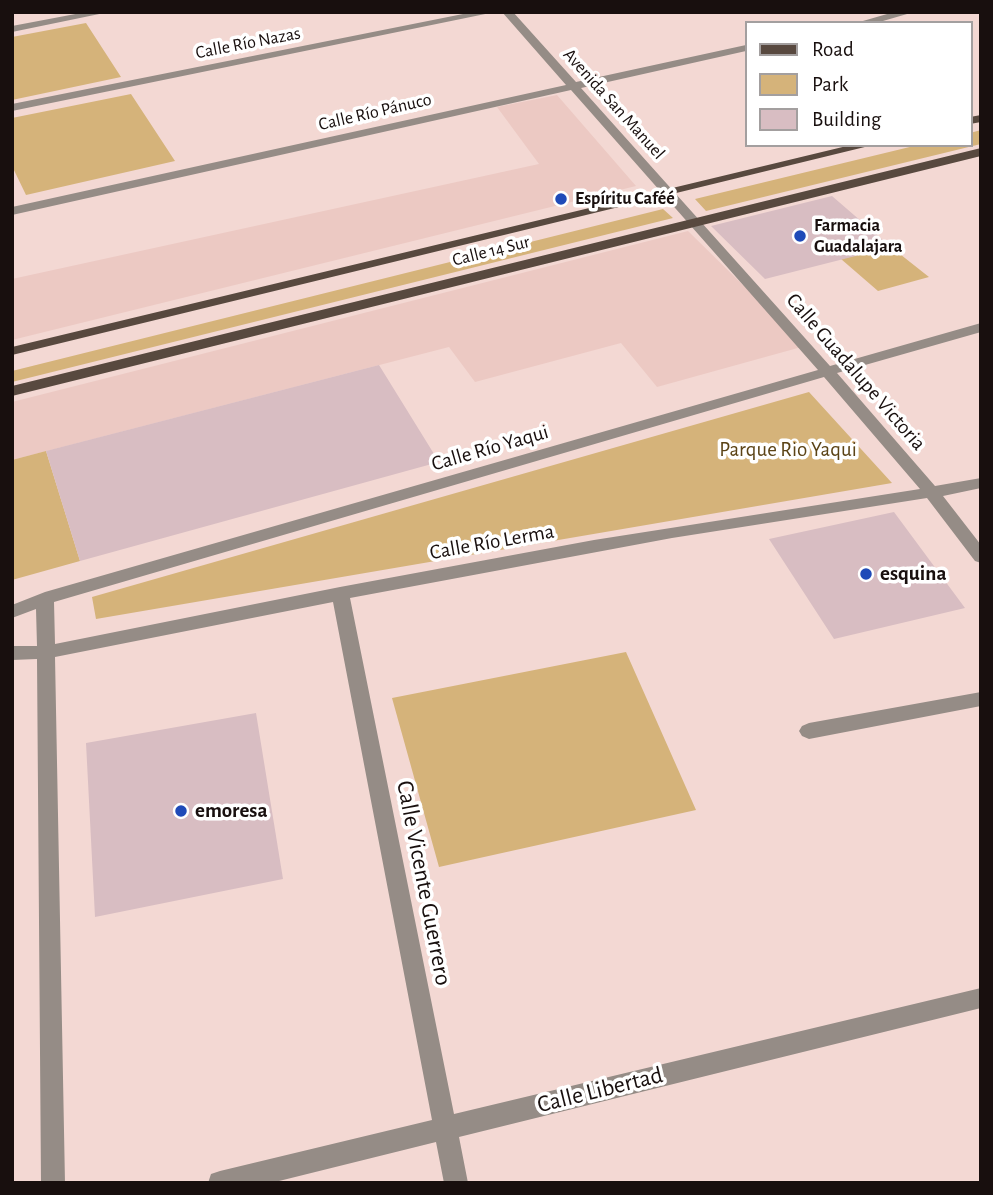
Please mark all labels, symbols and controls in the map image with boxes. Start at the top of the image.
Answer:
legend [744,21,972,147]
street label: Calle Río Nazas [194,22,302,64]
text: Road [812,39,854,60]
street label: Avenida San Manuel [559,44,669,164]
text: Park [812,74,848,95]
street label: Calle Río Pánuco [316,89,434,135]
text: Building [812,109,881,130]
place label: Espíritu Caféé [575,188,675,210]
marker: Espíritu Caféé [553,191,569,207]
place label: Farmacia Guadalajara [814,215,902,258]
marker: Farmacia Guadalajara [792,228,808,244]
street label: Calle 14 Sur [450,231,532,271]
street label: Calle Guadalupe Victoria [781,288,931,456]
street label: Calle Río Yaqui [429,419,551,477]
park label: Parque Rio Yaqui [719,437,857,463]
street label: Calle Río Lerma [428,519,556,565]
place label: esquina [880,561,947,587]
marker: esquina [858,566,874,582]
street label: Calle Vicente Guerrero [390,778,458,988]
place label: emoresa [195,798,267,824]
marker: emoresa [173,803,189,819]
street label: Calle Libertad [534,1060,666,1120]

